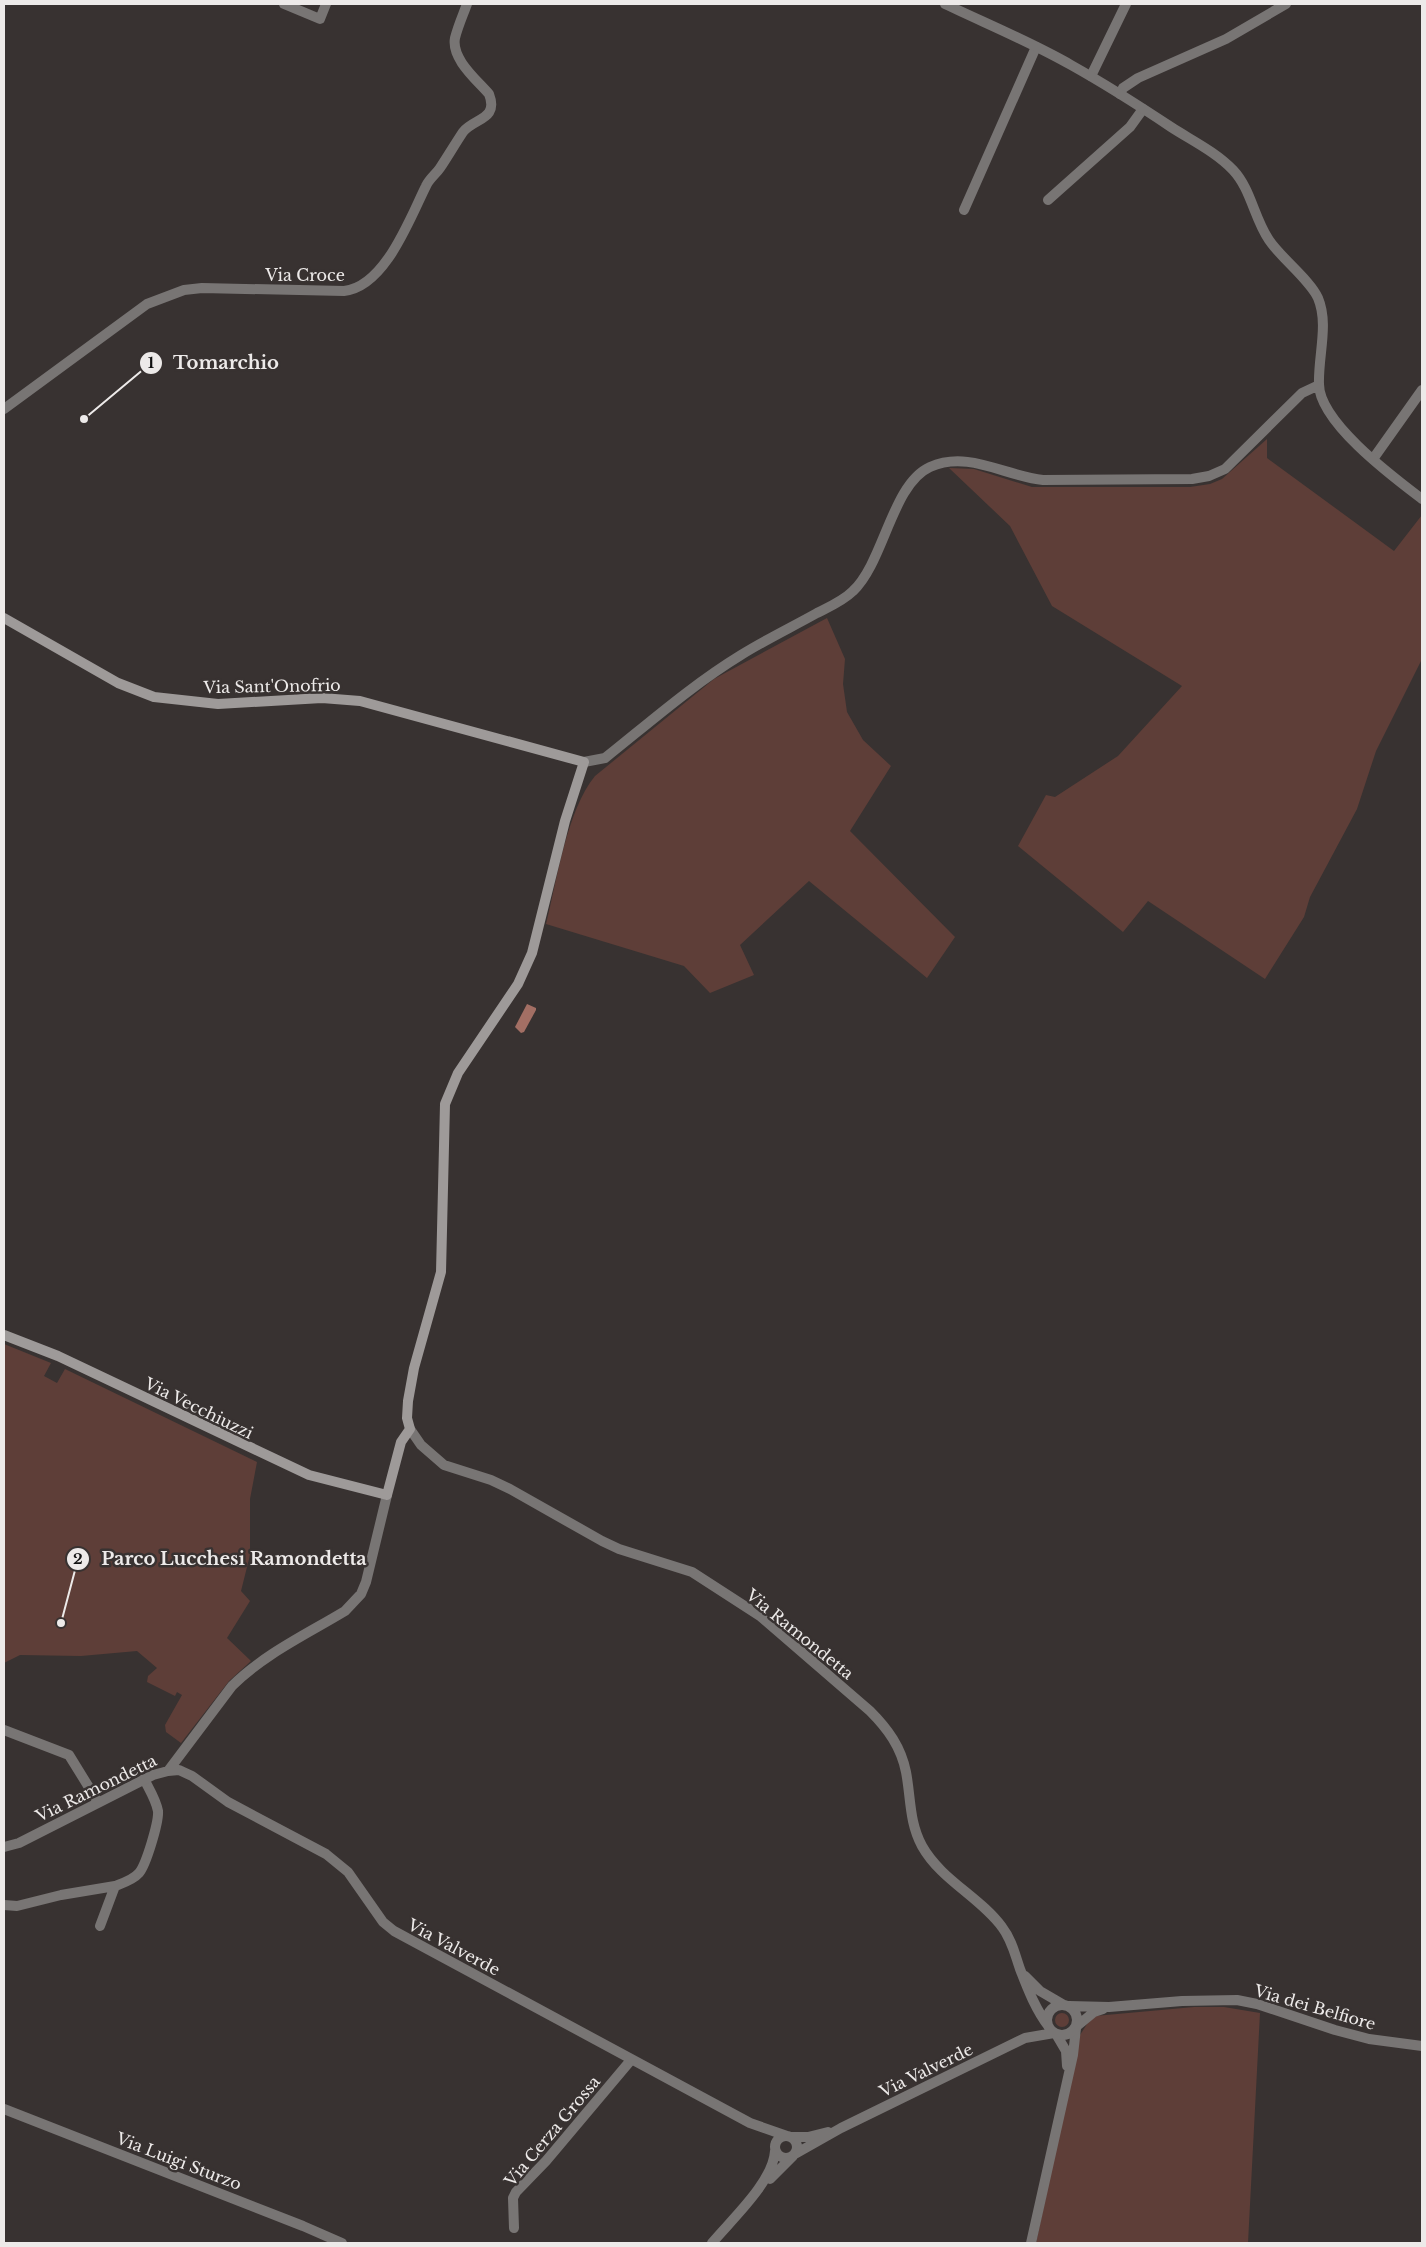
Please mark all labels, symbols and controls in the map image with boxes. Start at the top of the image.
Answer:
street label: Via Croce [264,265,345,285]
callout: Tomarchio [138,346,289,379]
text: Tomarchio [173,352,279,374]
text: 1 [148,353,155,372]
street label: Via Sant'Onofrio [202,675,341,697]
street label: Via Vecchiuzzi [140,1373,257,1443]
callout: Parco Lucchesi Ramondetta [66,1542,376,1575]
text: Parco Lucchesi Ramondetta [101,1548,367,1570]
text: 2 [73,1549,83,1568]
street label: Via Ramondetta [742,1584,858,1683]
street label: Via Ramondetta [31,1750,160,1826]
street label: Via Valverde [404,1914,504,1980]
street label: Via dei Belfiore [1251,1980,1378,2034]
street label: Via Valverde [875,2039,976,2102]
street label: Via Cerza Grossa [499,2072,604,2191]
street label: Via Luigi Sturzo [113,2128,244,2194]

